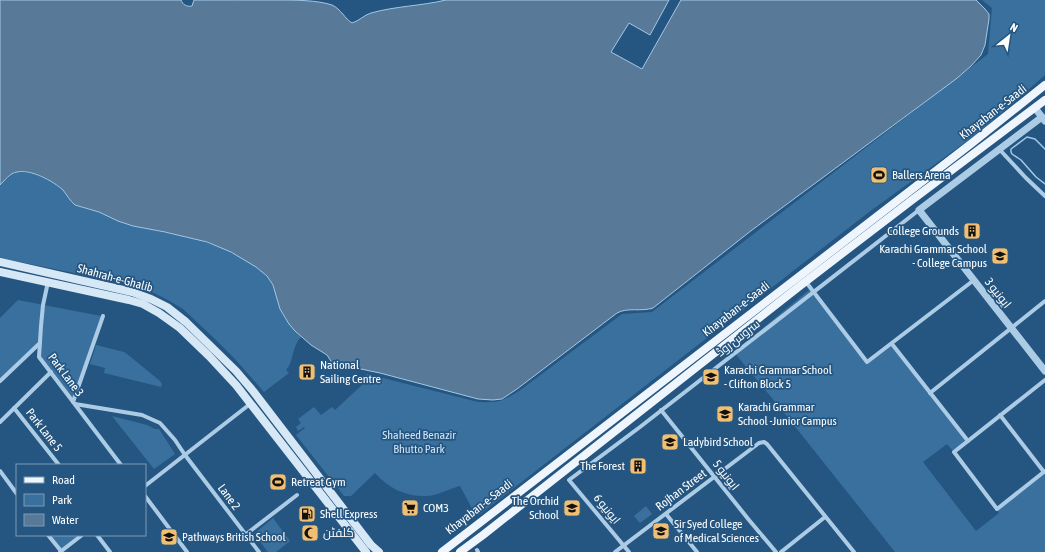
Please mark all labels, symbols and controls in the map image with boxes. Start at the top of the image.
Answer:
north arrow [989,16,1029,56]
text: N [1008,21,1020,34]
street label: Khayaban-e-Saadi [957,82,1029,142]
sports icon: Ballers Arena [869,165,889,185]
place label: Ballers Arena [892,168,951,182]
building icon: College Grounds [962,221,982,241]
place label: College Grounds [887,224,959,238]
place label: Karachi Grammar School - College Campus [879,242,988,270]
school or university icon: Karachi Grammar School - College Campus [990,246,1010,266]
street label: Shahrah-e-Ghalib [76,261,155,295]
street label: ایونیو 3 [982,275,1014,311]
street label: Khayaban-e-Saadi [700,279,772,339]
street label: سروس روڈ [713,317,763,359]
street label: Park Lane 3 [45,351,87,399]
place label: National Sailing Centre [320,358,381,386]
building icon: National Sailing Centre [297,362,317,382]
place label: Karachi Grammar School - Clifton Block 5 [724,363,833,391]
school or university icon: Karachi Grammar School - Clifton Block 5 [701,367,721,387]
place label: Karachi Grammar School -Junior Campus [738,400,837,428]
school or university icon: Karachi Grammar School -Junior Campus [715,404,735,424]
street label: Park Lane 5 [23,406,65,454]
park label: Shaheed Benazir Bhutto Park [382,428,456,456]
school or university icon: Ladybird School [660,432,680,452]
place label: Ladybird School [683,435,754,449]
building icon: The Forest [628,456,648,476]
street label: ایونیو 5 [710,457,742,493]
place label: The Forest [580,459,626,473]
legend [16,464,146,536]
street label: Rojhan Street [653,466,709,514]
sports icon: Retreat Gym [268,472,288,492]
text: Road [52,473,75,487]
place label: Retreat Gym [291,475,346,489]
street label: Khayaban-e-Saadi [443,477,515,537]
street label: Lane 2 [215,481,243,513]
street label: ایونیو 6 [591,491,623,527]
text: Park [52,493,73,507]
place label: The Orchid School [512,494,560,522]
supermarket icon: COM3 [400,498,420,518]
school or university icon: The Orchid School [562,498,582,518]
place label: COM3 [423,501,449,515]
fuel station icon: Shell Express [297,504,317,524]
place label: Shell Express [320,507,377,521]
text: Water [52,513,79,527]
place label: Sir Syed College of Medical Sciences [674,517,759,545]
school or university icon: Sir Syed College of Medical Sciences [651,521,671,541]
mosque icon: کلفٹن [300,523,320,543]
place label: کلفٹن [323,526,354,540]
school or university icon: Pathways British School [159,527,179,547]
place label: Pathways British School [182,530,286,544]

